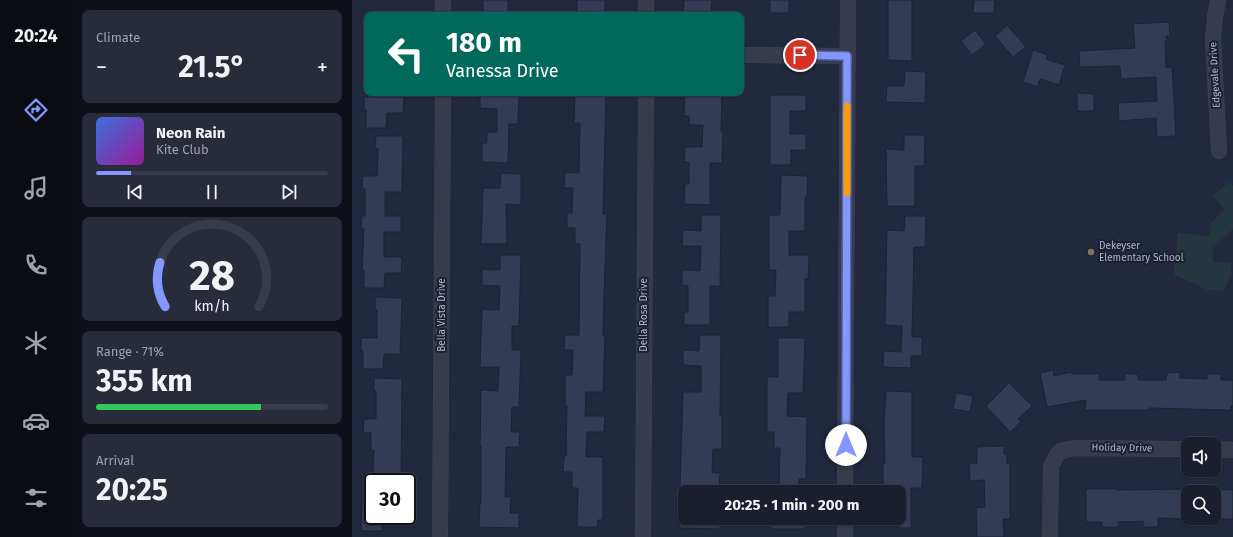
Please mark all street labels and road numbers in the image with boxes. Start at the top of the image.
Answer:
street label: Edgevale Drive [1207,42,1223,108]
street label: Bella Vista Drive [436,278,448,352]
street label: Della Rosa Drive [638,278,650,352]
street label: Holiday Drive [1092,441,1152,455]

